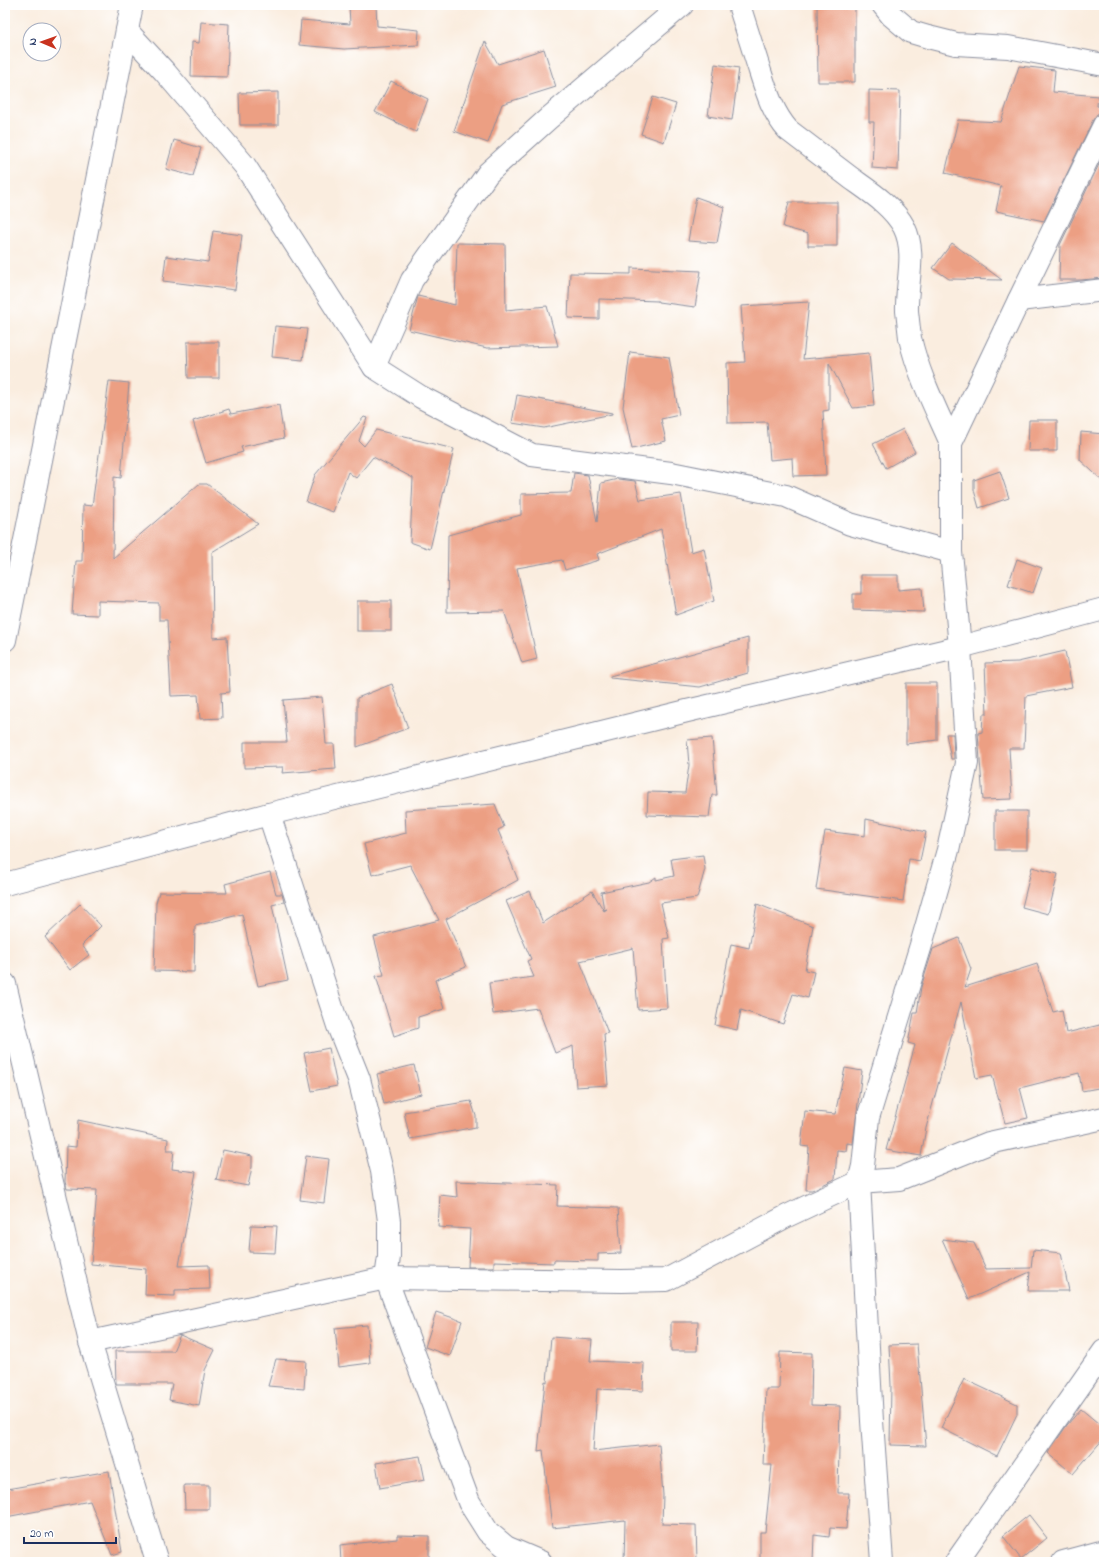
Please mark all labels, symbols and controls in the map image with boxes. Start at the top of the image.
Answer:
north arrow [22,22,62,62]
text: N [25,38,41,46]
scale bar [24,1519,116,1545]
text: 20 m [30,1525,53,1543]

